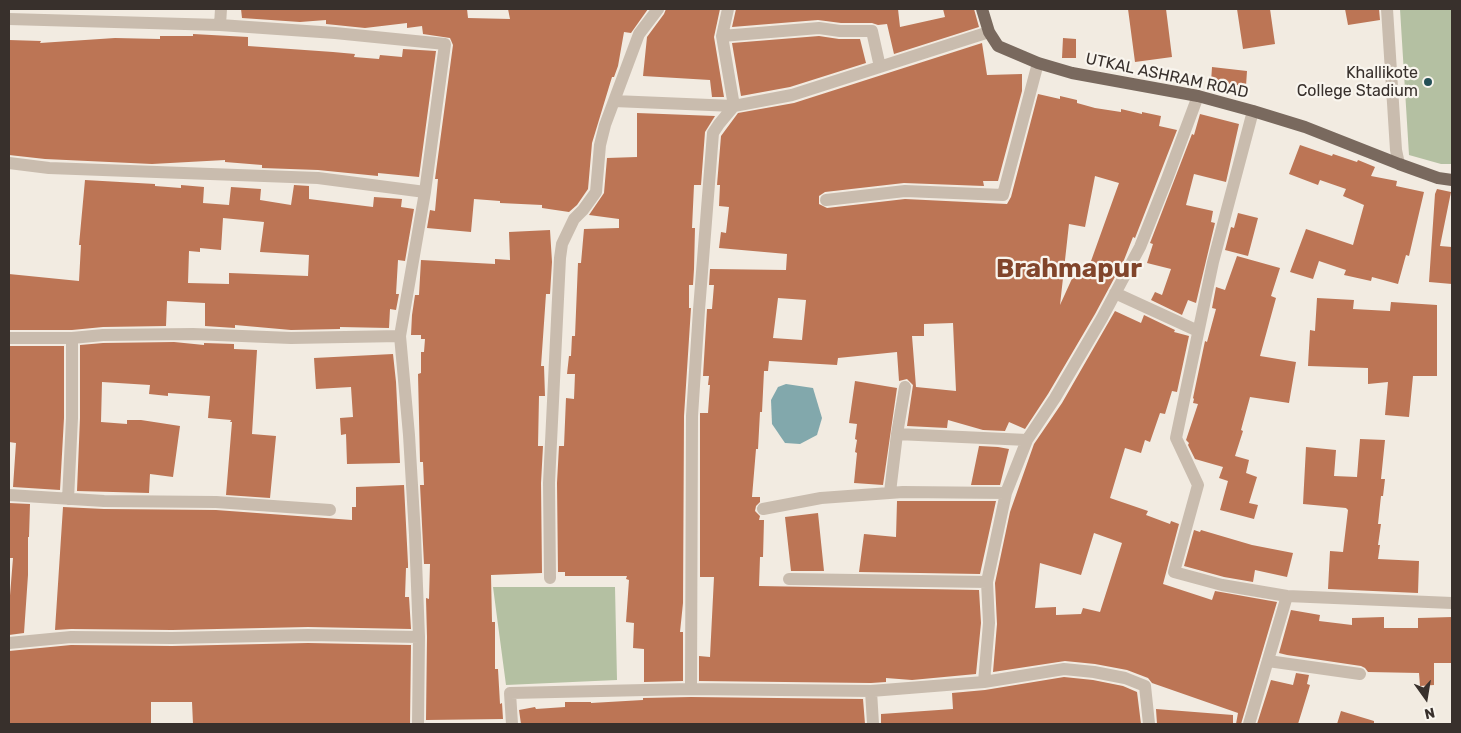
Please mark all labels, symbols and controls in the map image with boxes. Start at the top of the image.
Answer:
street label: UTKAL ASHRAM ROAD [1084,49,1250,103]
place label: Khallikote College Stadium [1297,63,1418,101]
marker: Khallikote College Stadium [1422,76,1434,88]
district label: Brahmapur [996,253,1142,285]
north arrow [1401,673,1451,723]
text: N [1423,704,1436,723]

